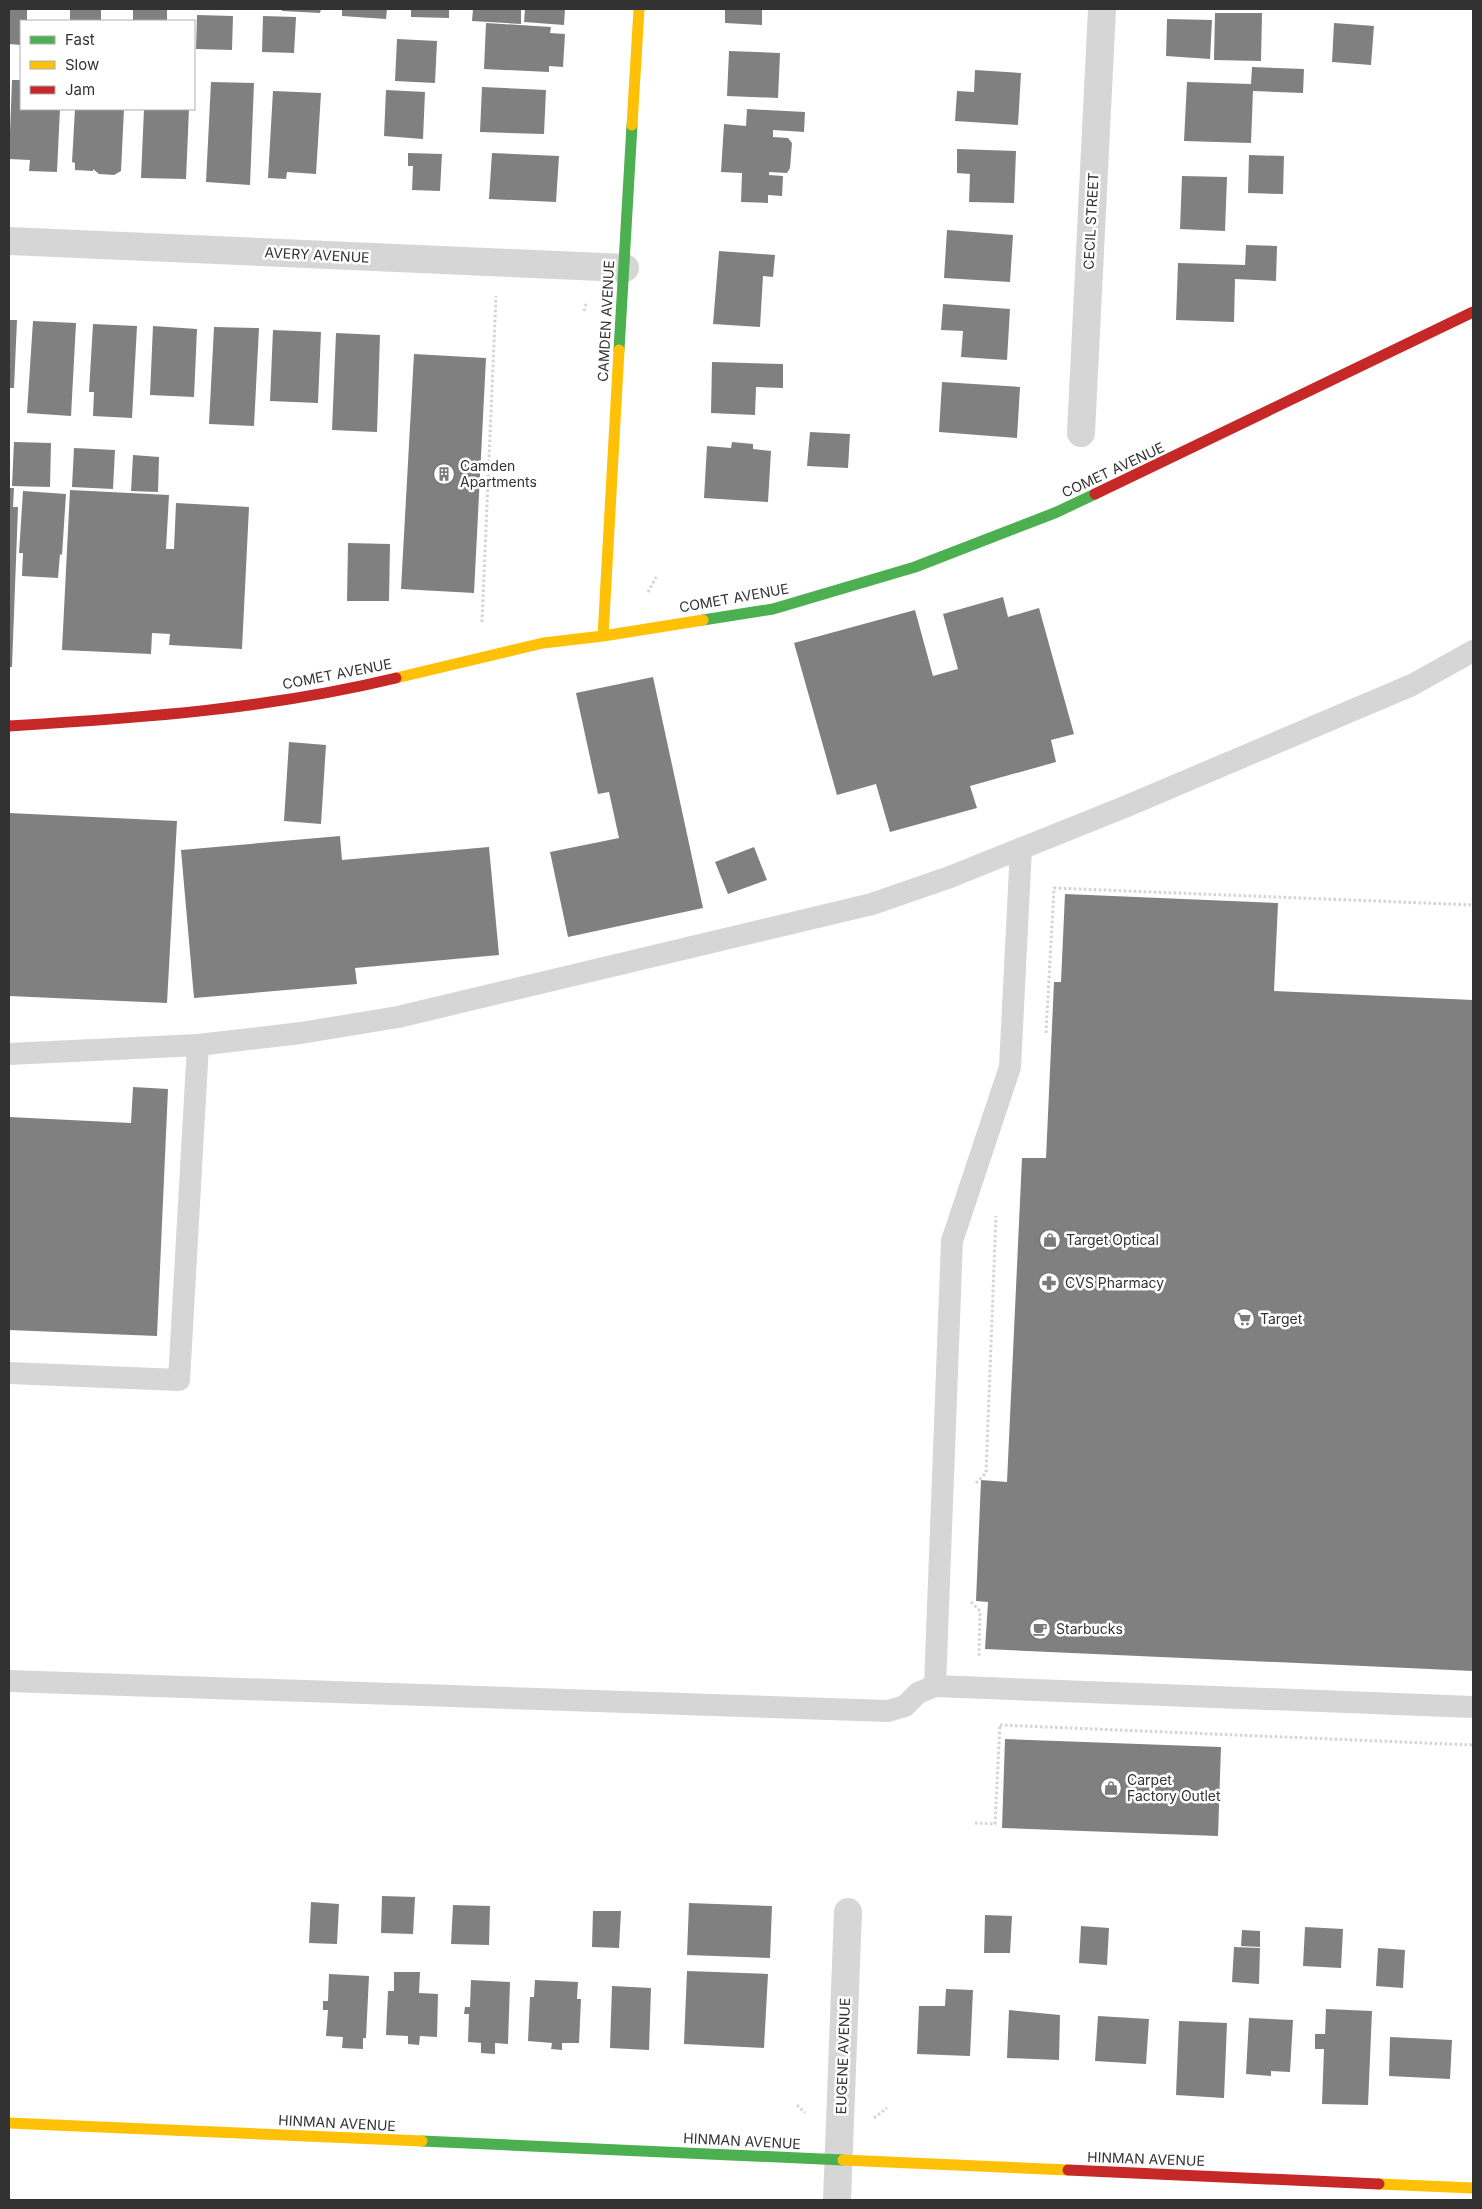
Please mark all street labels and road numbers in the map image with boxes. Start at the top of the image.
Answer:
street label: CECIL STREET [1079,172,1102,270]
street label: AVERY AVENUE [264,243,370,266]
street label: CAMDEN AVENUE [594,260,617,382]
street label: COMET AVENUE [1059,438,1167,501]
street label: COMET AVENUE [678,579,790,616]
street label: COMET AVENUE [281,655,393,692]
street label: EUGENE AVENUE [832,1997,853,2115]
street label: HINMAN AVENUE [278,2111,396,2134]
street label: HINMAN AVENUE [683,2129,801,2152]
street label: HINMAN AVENUE [1087,2148,1205,2169]

